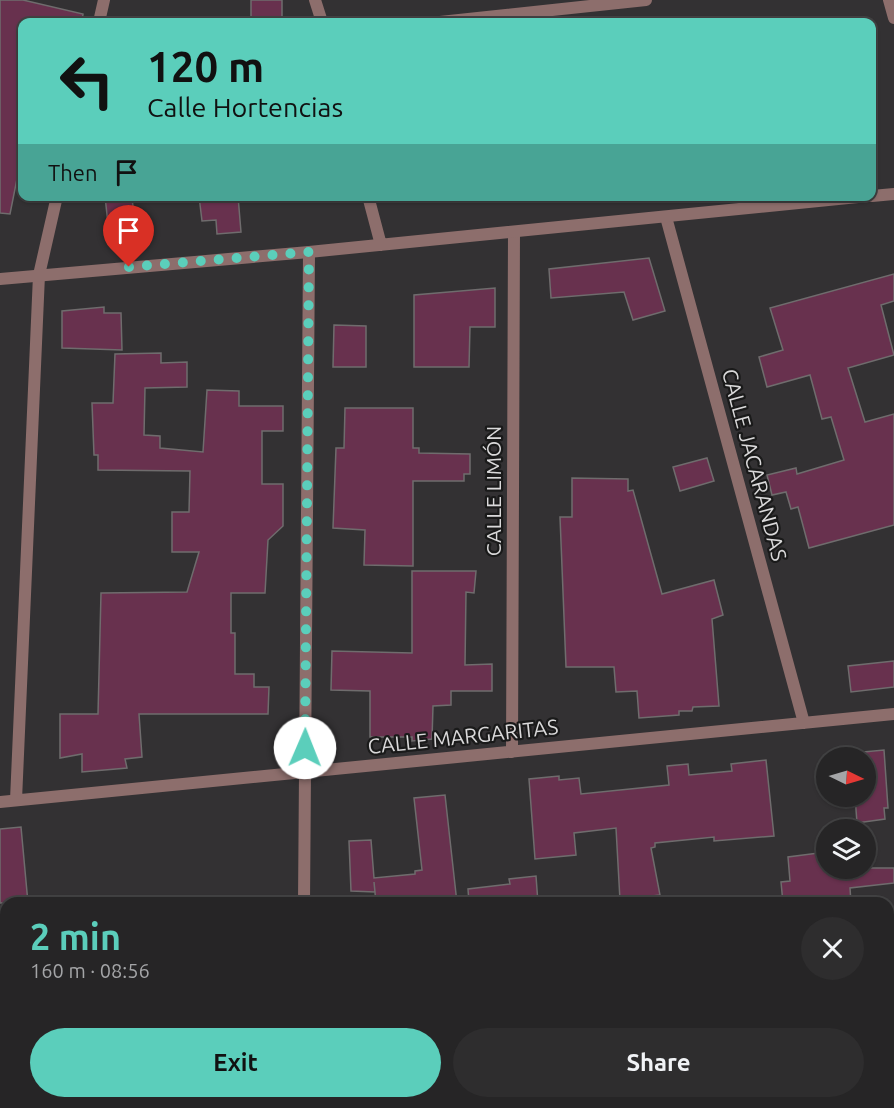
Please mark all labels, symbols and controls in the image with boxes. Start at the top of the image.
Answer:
icon: left [48,42,126,120]
text: 120 m [147,43,264,90]
text: Calle Hortencias [147,92,343,122]
icon: arrive [110,156,143,189]
text: Then [48,160,98,185]
pin [103,205,154,267]
icon: arrive [112,214,145,247]
street label: CALLE JACARANDAS [718,366,792,563]
street label: CALLE LIMÓN [481,426,505,556]
street label: CALLE MARGARITAS [366,714,559,758]
position arrow [273,716,337,780]
north arrow [816,747,876,807]
map controls [816,747,876,879]
button: layers [816,819,876,879]
text: 2 min [30,916,121,957]
button: close [801,917,864,980]
text: 160 m · 08:56 [30,959,150,982]
button: Exit [30,1028,441,1097]
button: Share [453,1028,864,1097]

